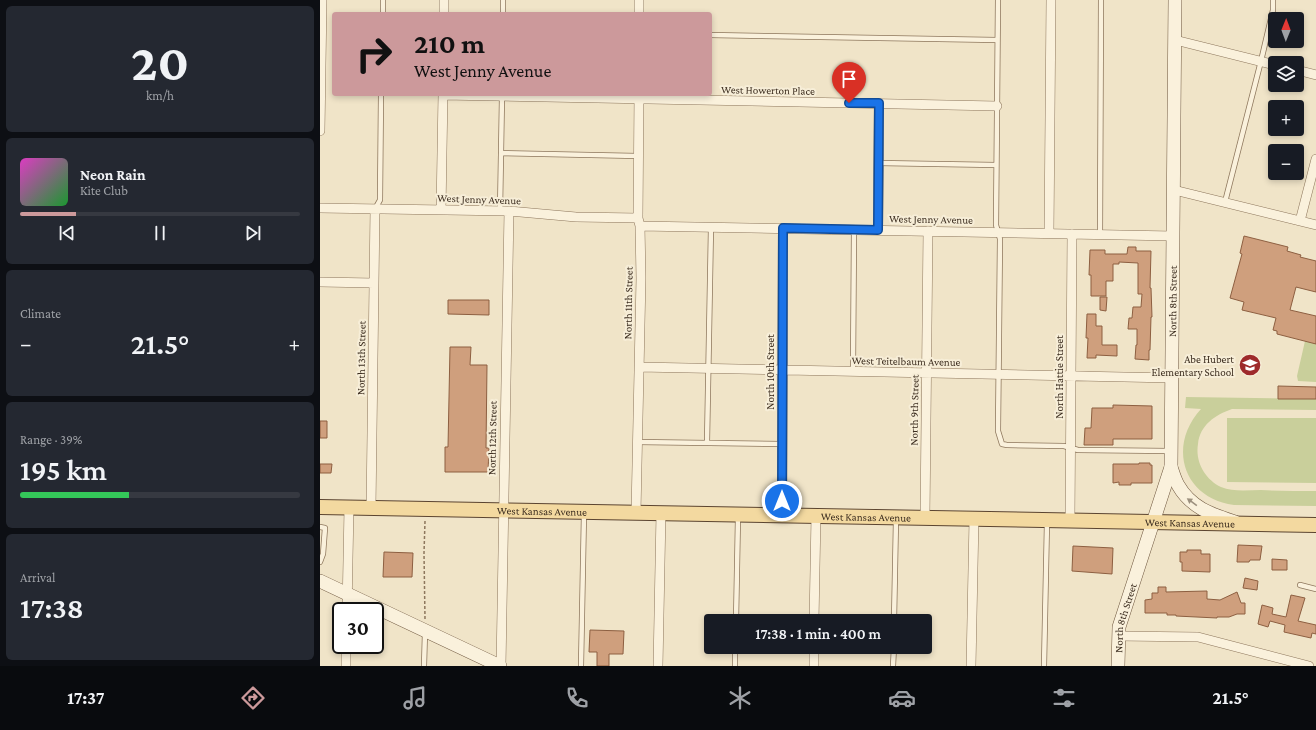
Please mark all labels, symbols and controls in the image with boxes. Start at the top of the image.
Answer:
north arrow [1268,12,1304,48]
map controls [1268,12,1304,180]
icon: right [348,28,400,80]
text: 210 m [414,28,485,59]
text: 20 [131,33,189,91]
button: layers [1268,56,1304,92]
text: West Jenny Avenue [414,61,551,81]
pin [832,62,866,103]
icon: arrive [838,68,860,90]
street label: West Howerton Place [721,83,815,97]
text: km/h [146,88,174,103]
button: + [1268,100,1304,136]
button: − [1268,144,1304,180]
text: Neon Rain [80,167,146,183]
text: Kite Club [80,183,128,198]
street label: West Jenny Avenue [437,192,521,207]
street label: West Jenny Avenue [889,212,973,227]
icon: previous [56,222,78,244]
icon: pause [149,222,171,244]
icon: next [242,222,264,244]
street label: North 8th Street [1166,265,1179,337]
street label: North 11th Street [621,266,635,340]
text: Climate [20,306,61,321]
street label: North 13th Street [354,320,368,395]
text: 21.5° [131,327,189,360]
text: − [20,331,32,356]
text: + [288,331,300,356]
street label: North 10th Street [764,334,776,410]
street label: North Hattie Street [1053,335,1065,419]
school or university icon: Abe Hubert Elementary School [1237,352,1263,378]
place label: Abe Hubert Elementary School [1152,353,1234,379]
street label: West Teitelbaum Avenue [851,354,961,368]
street label: North 9th Street [907,374,921,446]
street label: North 12th Street [485,400,499,475]
text: Range · 39% [20,432,82,447]
text: 195 km [20,453,107,486]
position arrow [761,480,803,522]
one-way arrow [1187,498,1198,506]
street label: West Kansas Avenue [497,504,587,518]
street label: West Kansas Avenue [821,510,911,524]
street label: West Kansas Avenue [1145,516,1235,530]
text: Arrival [20,570,55,585]
street label: North 8th Street [1112,581,1139,653]
text: 17:38 [20,591,84,624]
speed limit sign: 30 [332,602,384,654]
text: 17:38 · 1 min · 400 m [755,626,881,642]
icon: directions [239,684,267,712]
icon: music [401,684,429,712]
icon: phone [563,684,591,712]
icon: climate [726,684,754,712]
icon: car [888,684,916,712]
icon: filters [1050,684,1078,712]
text: 17:37 [67,688,105,708]
text: 21.5° [1212,688,1249,708]

